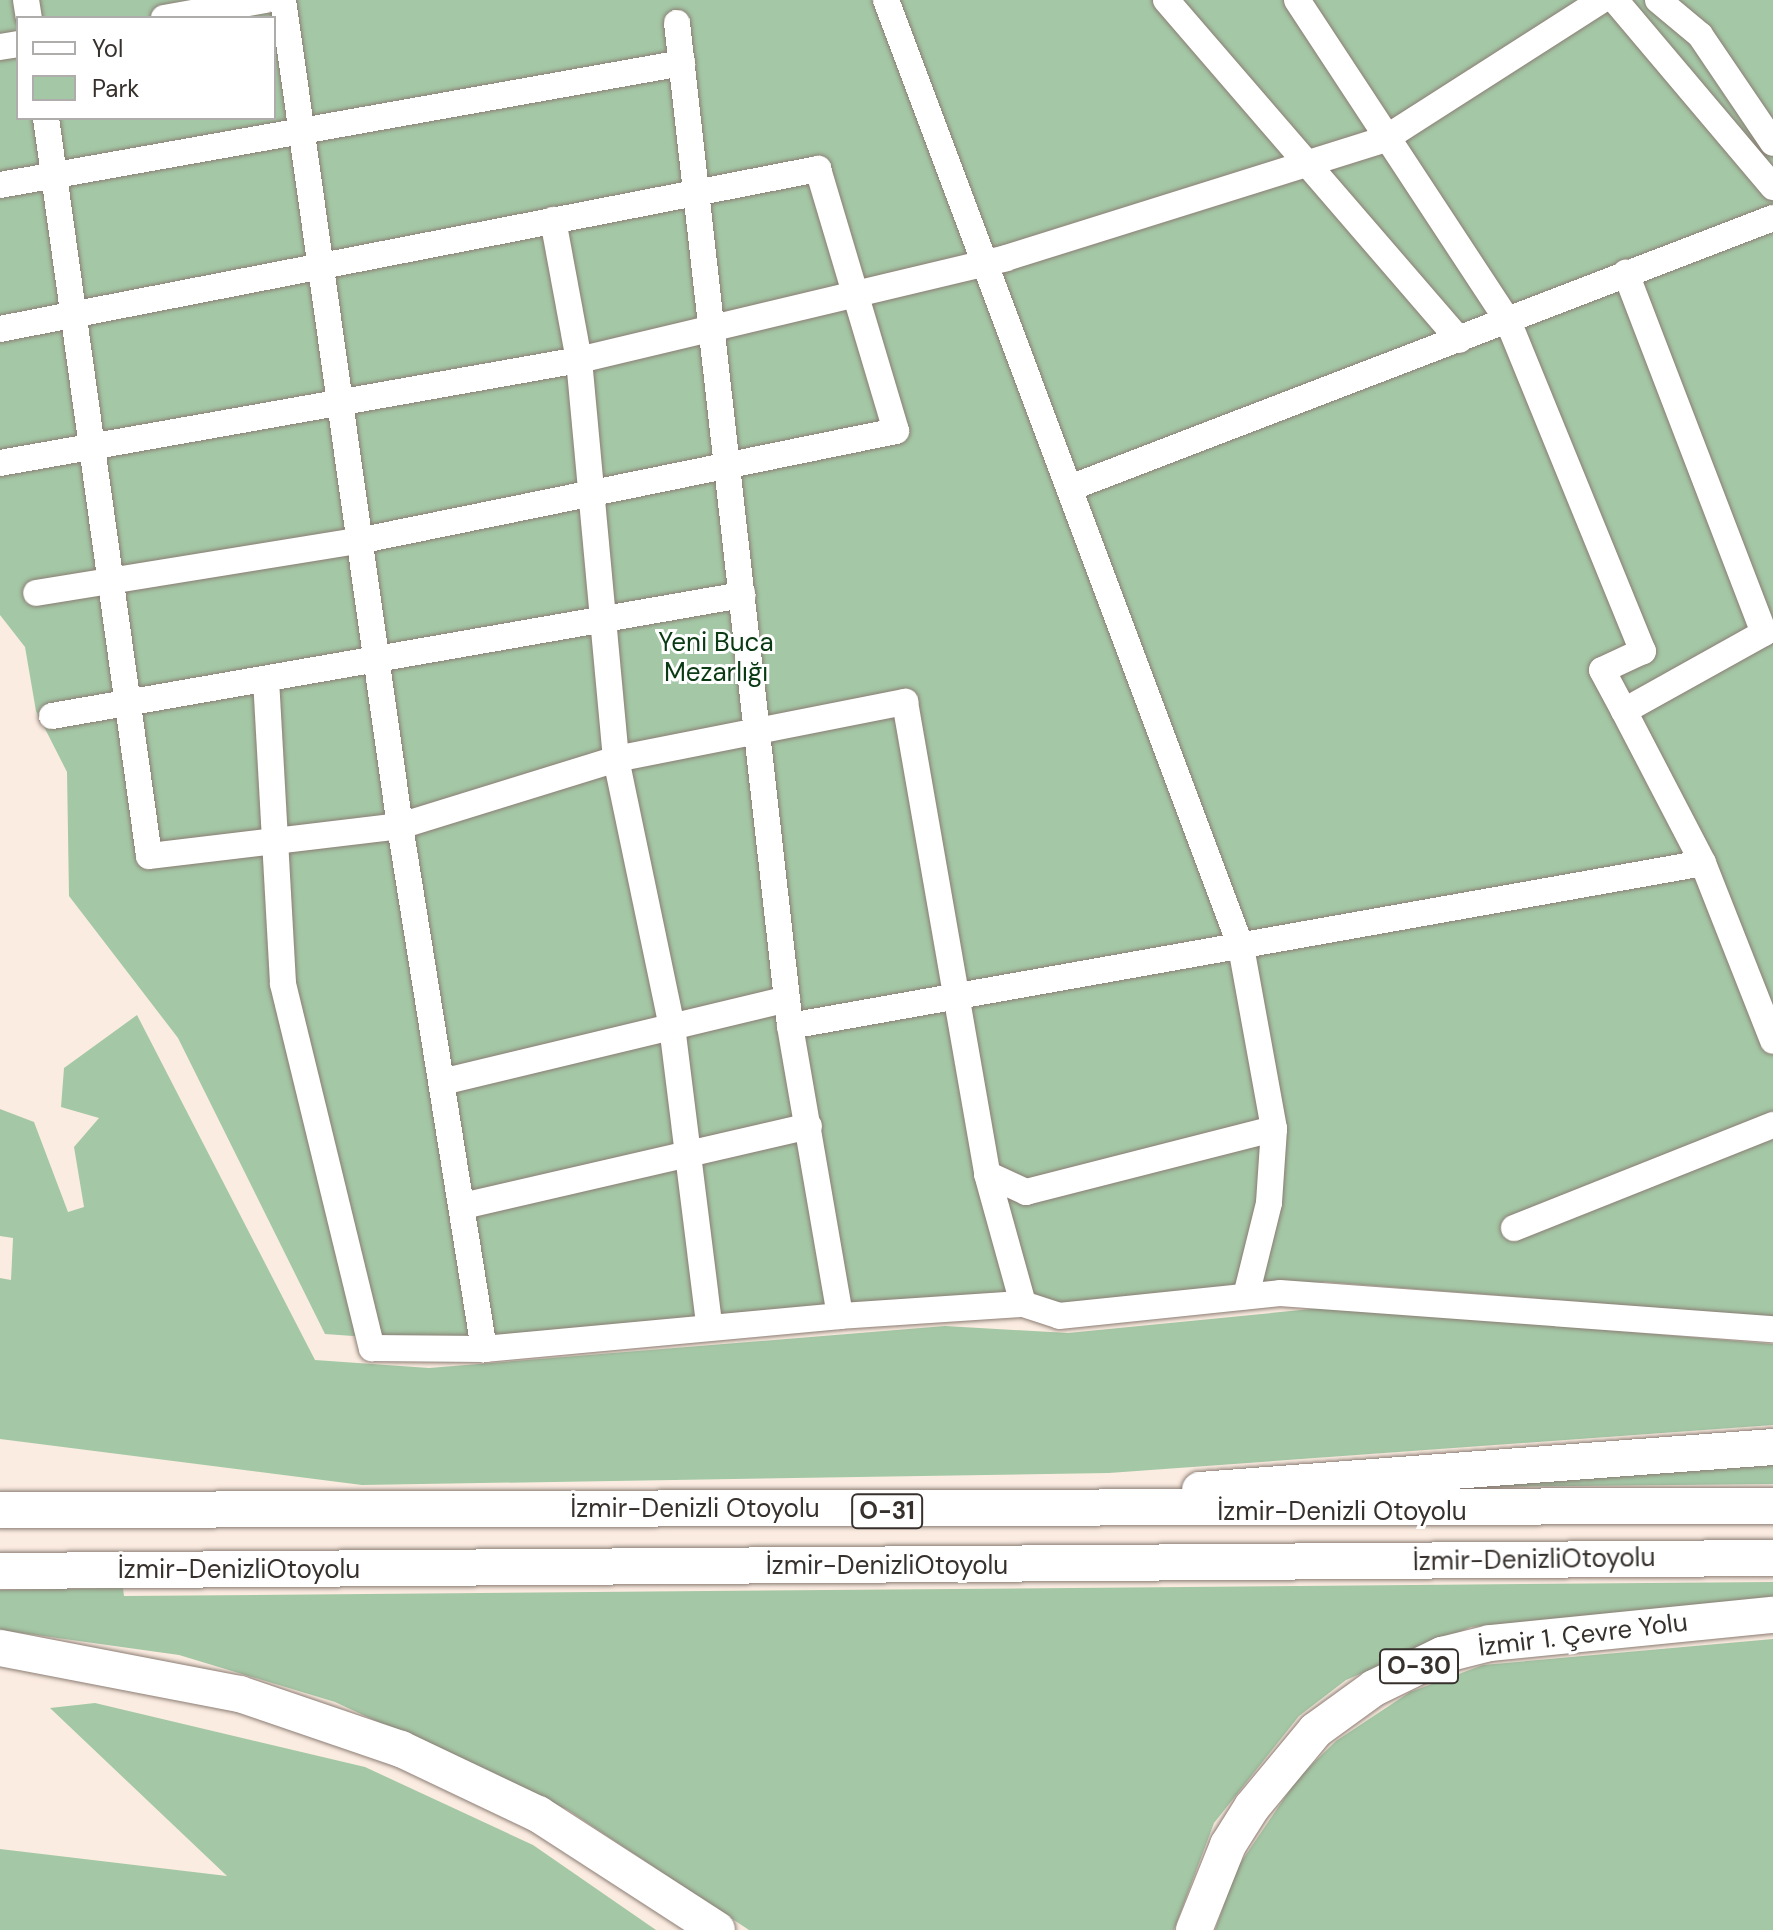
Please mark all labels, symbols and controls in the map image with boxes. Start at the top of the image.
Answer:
legend [16,16,276,120]
text: Yol [92,33,123,64]
text: Park [92,73,139,104]
park label: Yeni Buca Mezarlığı [658,627,774,688]
road number: O-31 [851,1491,923,1531]
street label: İzmir-Denizli Otoyolu [570,1493,820,1525]
street label: İzmir-Denizli Otoyolu [1217,1496,1467,1528]
street label: İzmir-DenizliOtoyolu [1412,1542,1656,1578]
street label: İzmir-DenizliOtoyolu [766,1550,1008,1582]
street label: İzmir-DenizliOtoyolu [118,1554,360,1586]
street label: İzmir 1. Çevre Yolu [1477,1607,1689,1663]
road number: O-30 [1377,1646,1461,1686]

